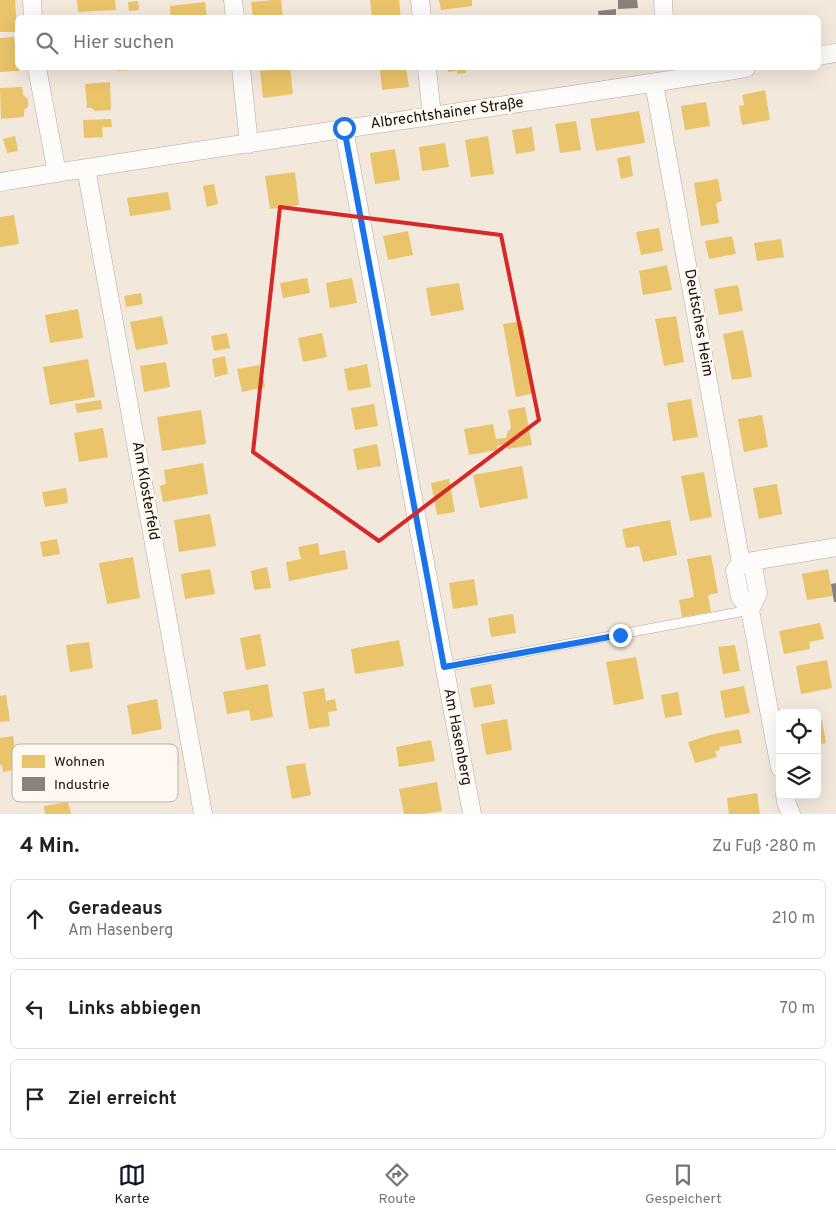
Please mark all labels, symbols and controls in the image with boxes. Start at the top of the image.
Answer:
search box [15,15,821,70]
icon: search [33,29,61,57]
text: Hier suchen [73,31,174,55]
street label: Albrechtshainer Straße [369,94,525,134]
route start [333,117,356,140]
street label: Deutsches Heim [679,268,717,378]
street label: Am Klosterfeld [127,440,163,542]
route end [609,624,632,647]
street label: Am Hasenberg [438,687,476,787]
map controls [776,709,821,799]
button: locate [776,709,821,754]
legend [12,744,178,802]
text: Wohnen [54,754,105,771]
button: layers [776,754,821,799]
text: Industrie [54,777,109,794]
text: 4 Min. [20,833,79,860]
text: Zu Fuß · 280 m [712,837,816,857]
text: Geradeaus [68,897,163,921]
icon: ahead [21,905,49,933]
text: 210 m [772,909,815,929]
text: Am Hasenberg [68,921,173,941]
icon: left [21,995,49,1023]
text: Links abbiegen [68,997,201,1021]
text: 70 m [780,999,815,1019]
icon: arrive [21,1085,49,1113]
text: Ziel erreicht [68,1087,177,1111]
tab: Karte [115,1161,149,1208]
tab: Route [379,1161,416,1208]
tab: Gespeichert [645,1161,721,1208]

